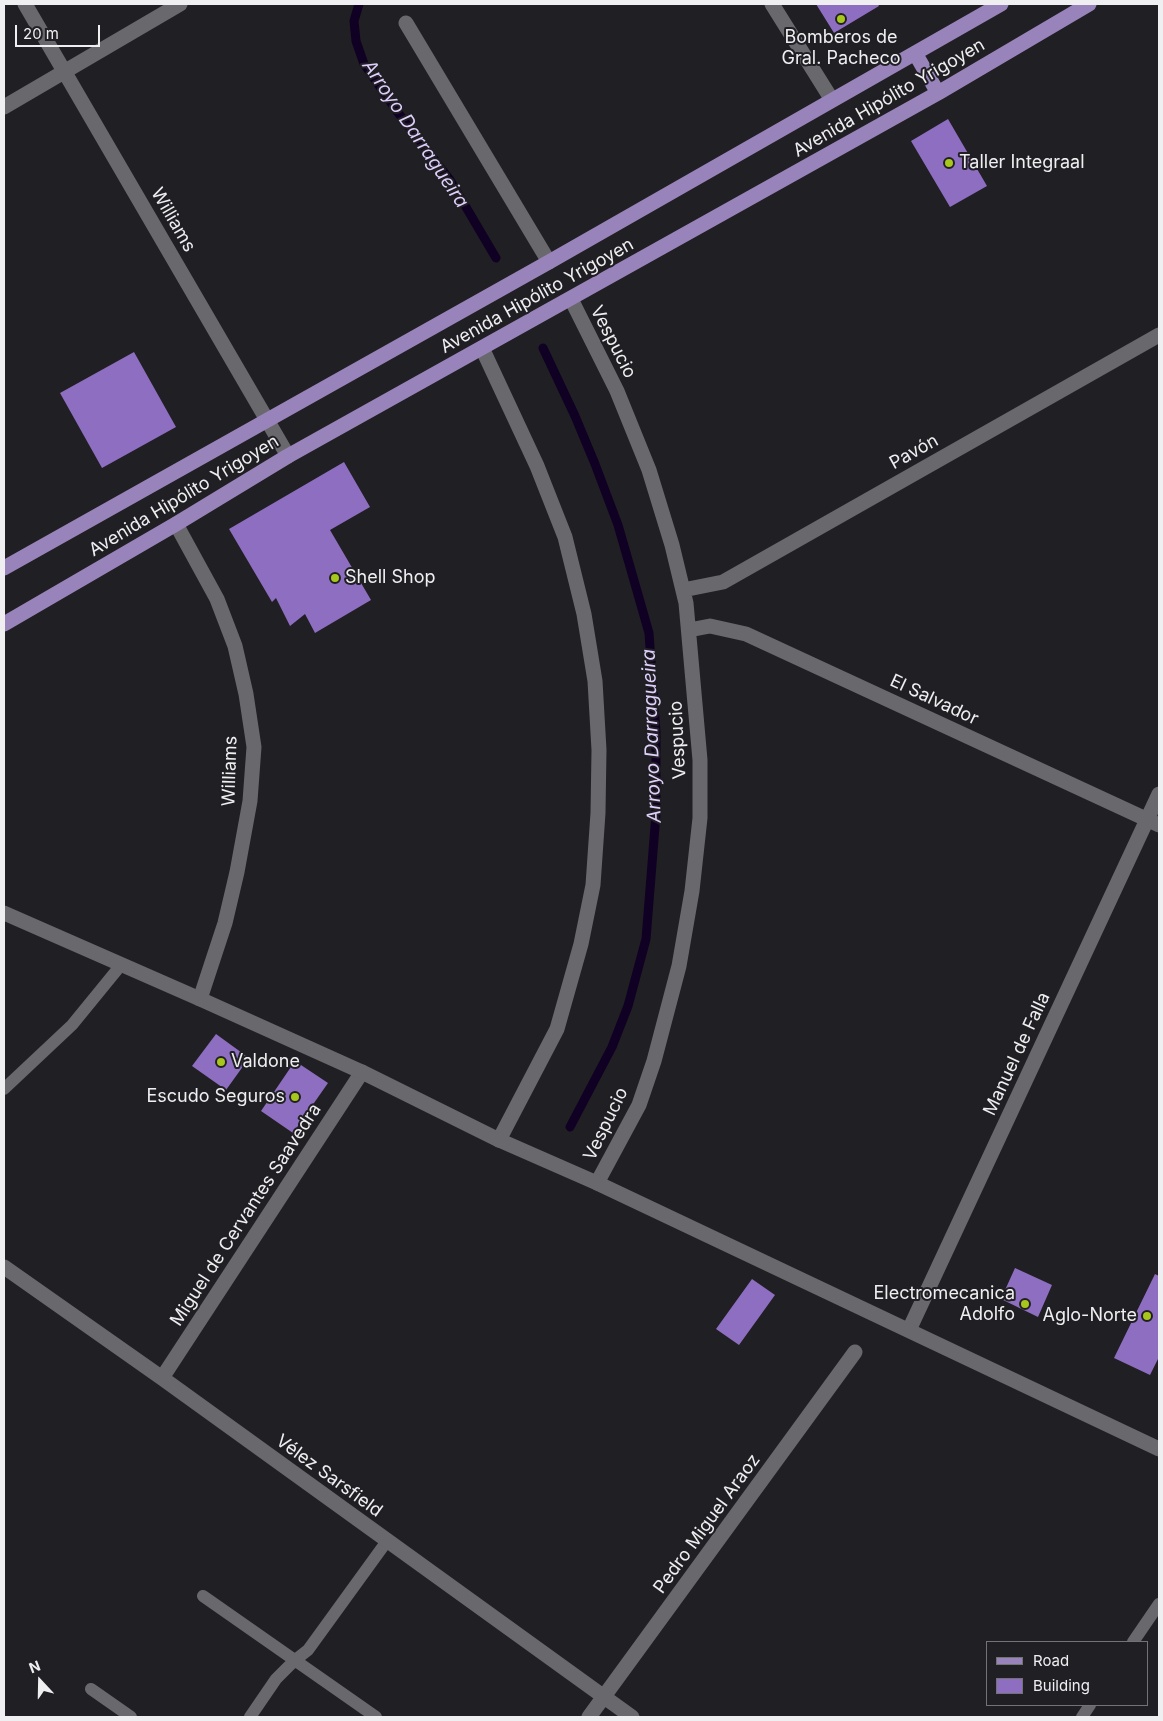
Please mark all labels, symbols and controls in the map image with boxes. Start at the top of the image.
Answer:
marker: Bomberos de Gral. Pacheco [835,13,847,25]
scale bar [18,15,102,47]
text: 20 m [23,24,59,43]
place label: Bomberos de Gral. Pacheco [781,27,901,70]
street label: Avenida Hipólito Yrigoyen [789,34,989,162]
water label: Arroyo Darragueira [357,56,473,212]
place label: Taller Integraal [959,152,1085,174]
marker: Taller Integraal [943,157,955,169]
street label: Williams [146,184,200,256]
street label: Avenida Hipólito Yrigoyen [437,234,637,358]
street label: Vespucio [586,302,640,382]
street label: Pavón [886,430,942,474]
street label: Avenida Hipólito Yrigoyen [85,431,283,561]
place label: Shell Shop [345,567,435,589]
marker: Shell Shop [329,572,341,584]
water label: Arroyo Darragueira [638,649,666,823]
street label: El Salvador [886,670,982,730]
street label: Vespucio [665,700,691,780]
street label: Williams [218,735,242,807]
street label: Manuel de Falla [979,989,1055,1119]
place label: Valdone [231,1051,300,1073]
marker: Valdone [215,1056,227,1068]
street label: Vespucio [579,1084,633,1164]
place label: Escudo Seguros [146,1086,285,1108]
marker: Escudo Seguros [289,1091,301,1103]
street label: Miguel de Cervantes Saavedra [166,1100,326,1330]
place label: Electromecanica Adolfo [873,1283,1015,1326]
marker: Electromecanica Adolfo [1019,1298,1031,1310]
place label: Aglo-Norte [1042,1305,1137,1327]
marker: Aglo-Norte [1141,1310,1153,1322]
street label: Vélez Sarsfield [272,1430,386,1522]
street label: Pedro Miguel Araoz [649,1450,765,1598]
legend [986,1641,1148,1706]
text: Road [1033,1651,1069,1670]
north arrow [15,1656,65,1706]
text: N [26,1657,42,1676]
text: Building [1033,1676,1090,1695]

